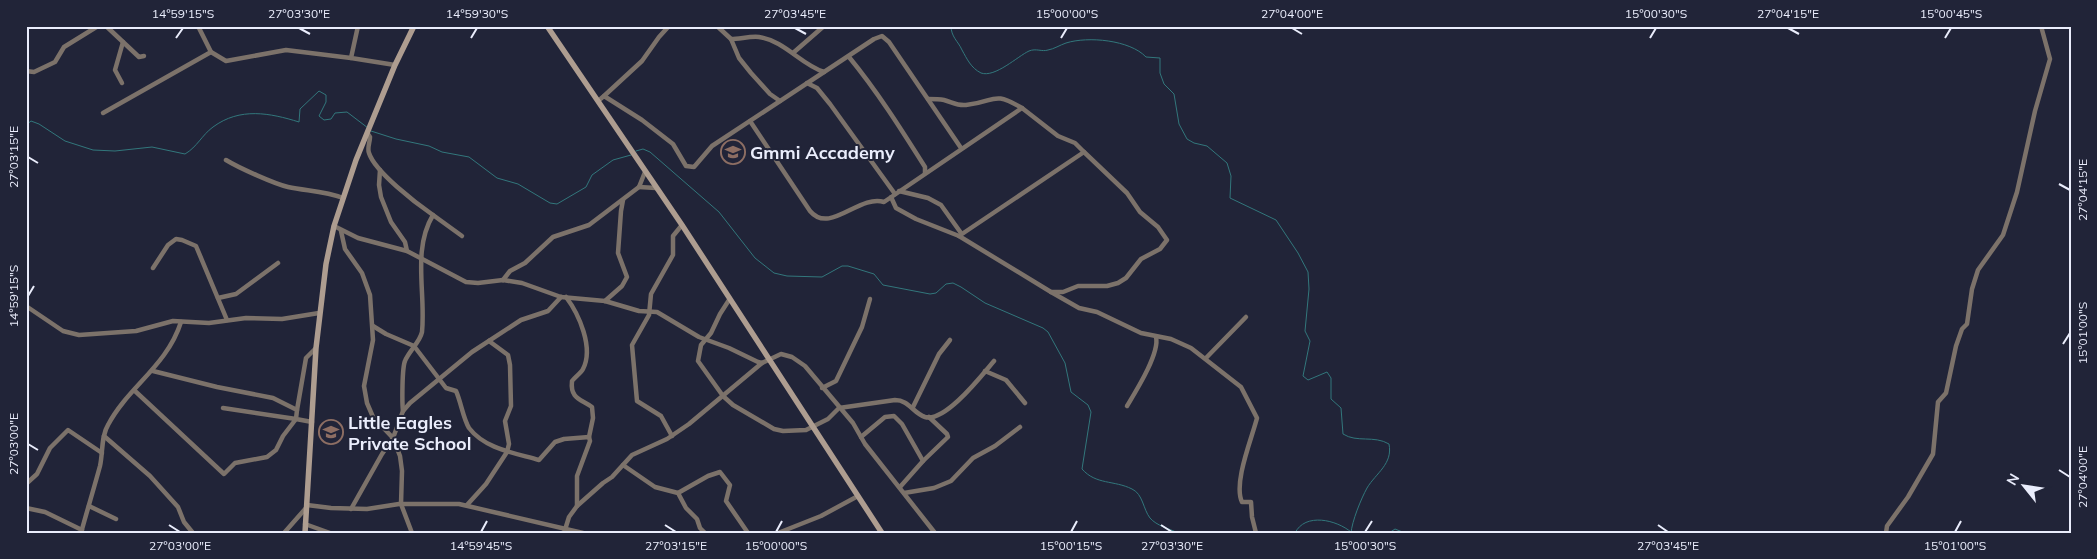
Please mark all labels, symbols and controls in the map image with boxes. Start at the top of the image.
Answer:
text: 14°59'15"S [152,6,214,21]
text: 27°03'30"E [268,6,330,21]
text: 14°59'30"S [446,6,508,21]
text: 27°03'45"E [764,6,826,21]
text: 15°00'00"S [1036,6,1098,21]
text: 27°04'00"E [1261,6,1323,21]
text: 15°00'30"S [1625,6,1687,21]
text: 27°04'15"E [1757,6,1819,21]
text: 15°00'45"S [1920,6,1982,21]
text: 27°03'15"E [6,126,21,188]
school or university icon: Gmmi Accademy [720,139,746,165]
place label: Gmmi Accademy [750,141,895,164]
text: 27°04'15"E [2075,159,2090,221]
text: 14°59'15"S [6,265,21,327]
text: 15°01'00"S [2075,302,2090,364]
place label: Little Eagles Private School [348,411,471,455]
text: 27°03'00"E [6,413,21,475]
school or university icon: Little Eagles Private School [318,419,344,445]
text: 27°04'00"E [2075,446,2090,508]
north arrow [2000,462,2050,512]
text: N [2002,470,2023,489]
text: 27°03'00"E [149,538,211,553]
text: 14°59'45"S [450,538,512,553]
text: 27°03'15"E [645,538,707,553]
text: 15°00'00"S [745,538,807,553]
text: 15°00'15"S [1040,538,1102,553]
text: 27°03'30"E [1141,538,1203,553]
text: 15°00'30"S [1334,538,1396,553]
text: 27°03'45"E [1637,538,1699,553]
text: 15°01'00"S [1924,538,1986,553]

